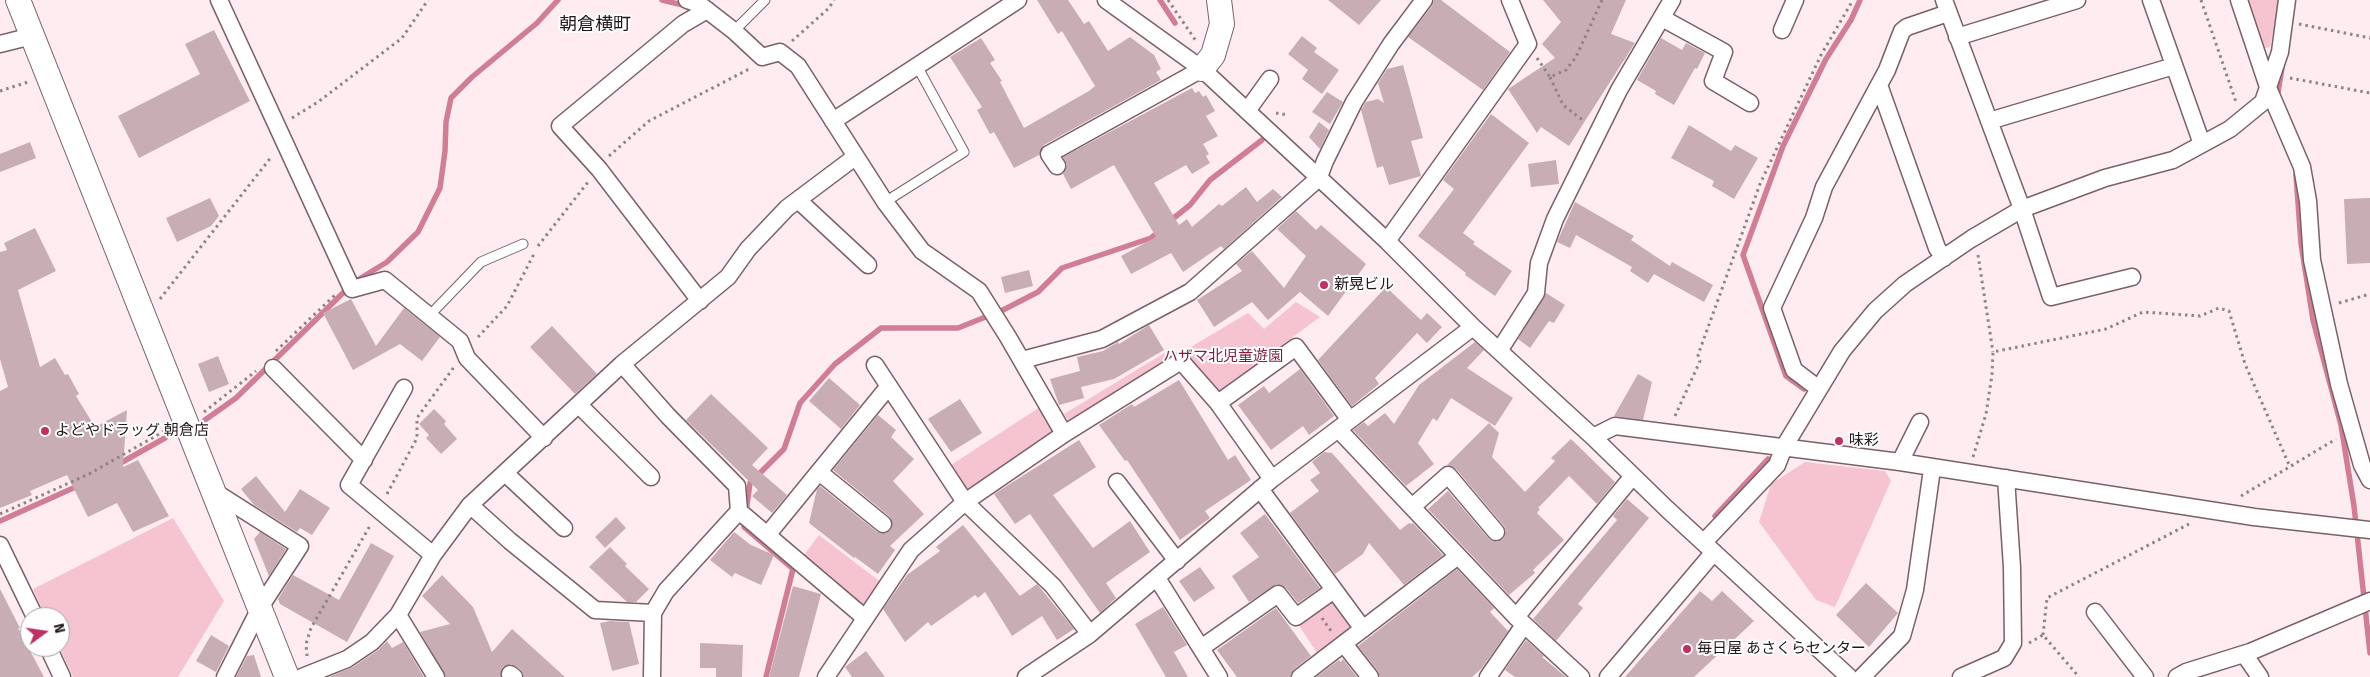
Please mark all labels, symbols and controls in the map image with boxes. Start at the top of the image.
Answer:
district label: 朝倉横町 [559,14,631,36]
place label: 新晃ビル [1334,276,1394,294]
marker: 新晃ビル [1318,279,1330,291]
park label: ハザマ北児童遊園 [1163,348,1283,366]
place label: よどやドラッグ 朝倉店 [55,422,209,440]
marker: よどやドラッグ 朝倉店 [39,425,51,437]
place label: 味彩 [1849,432,1879,450]
marker: 味彩 [1833,435,1845,447]
north arrow [20,607,70,657]
text: N [50,622,68,635]
place label: 毎日屋 あさくらセンター [1697,640,1866,658]
marker: 毎日屋 あさくらセンター [1681,643,1693,655]

